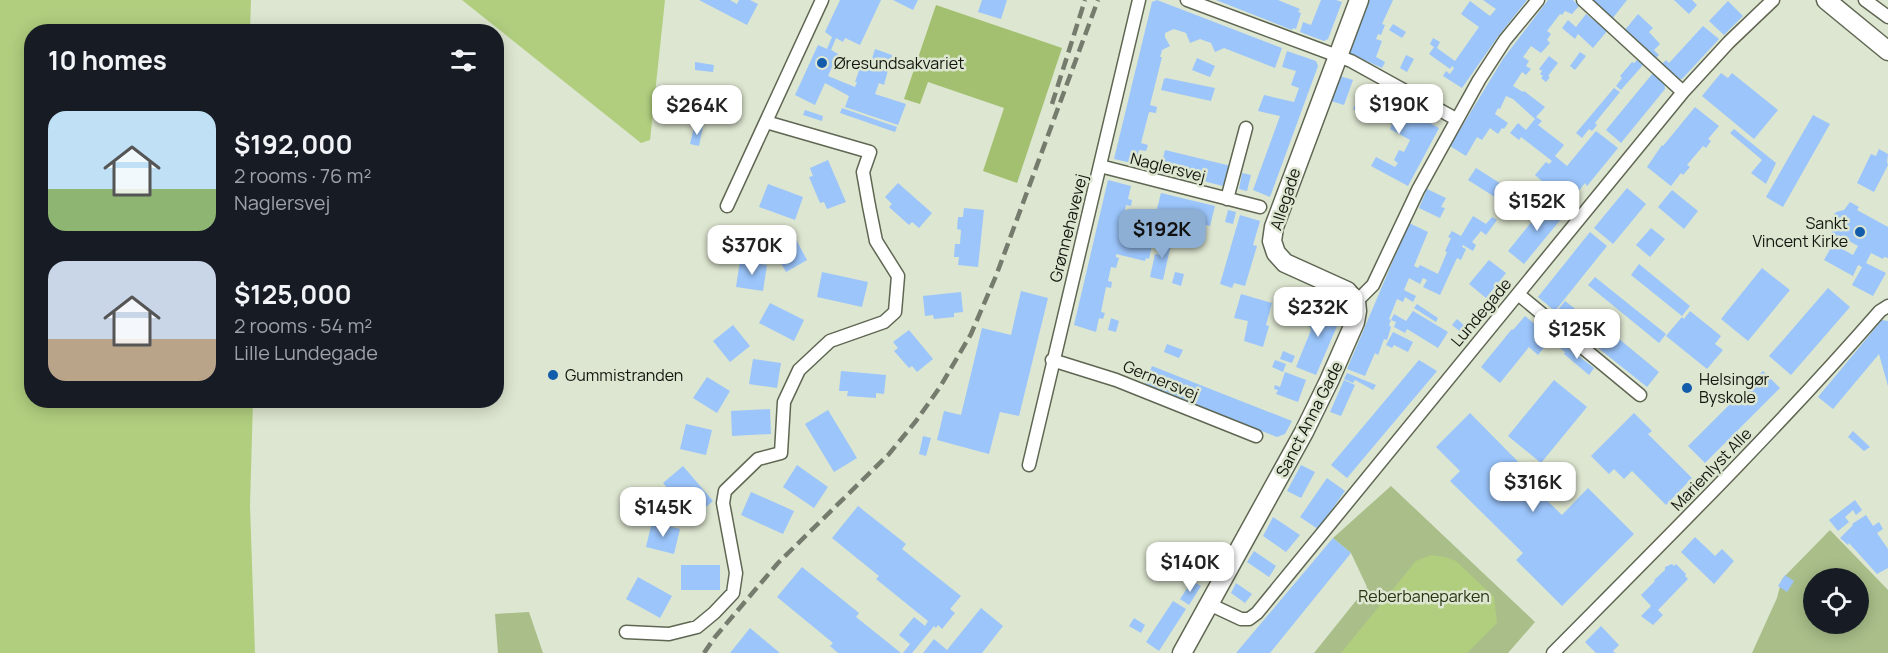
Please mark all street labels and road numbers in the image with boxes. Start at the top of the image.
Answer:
street label: Naglersvej [1128,147,1208,187]
street label: Allegade [1265,165,1305,233]
street label: Grønnehavevej [1044,172,1092,284]
street label: Lundegade [1446,273,1516,351]
street label: Gernersvej [1120,355,1202,405]
street label: Sanct Anna Gade [1270,357,1348,481]
street label: Marienlyst Alle [1666,423,1756,515]

